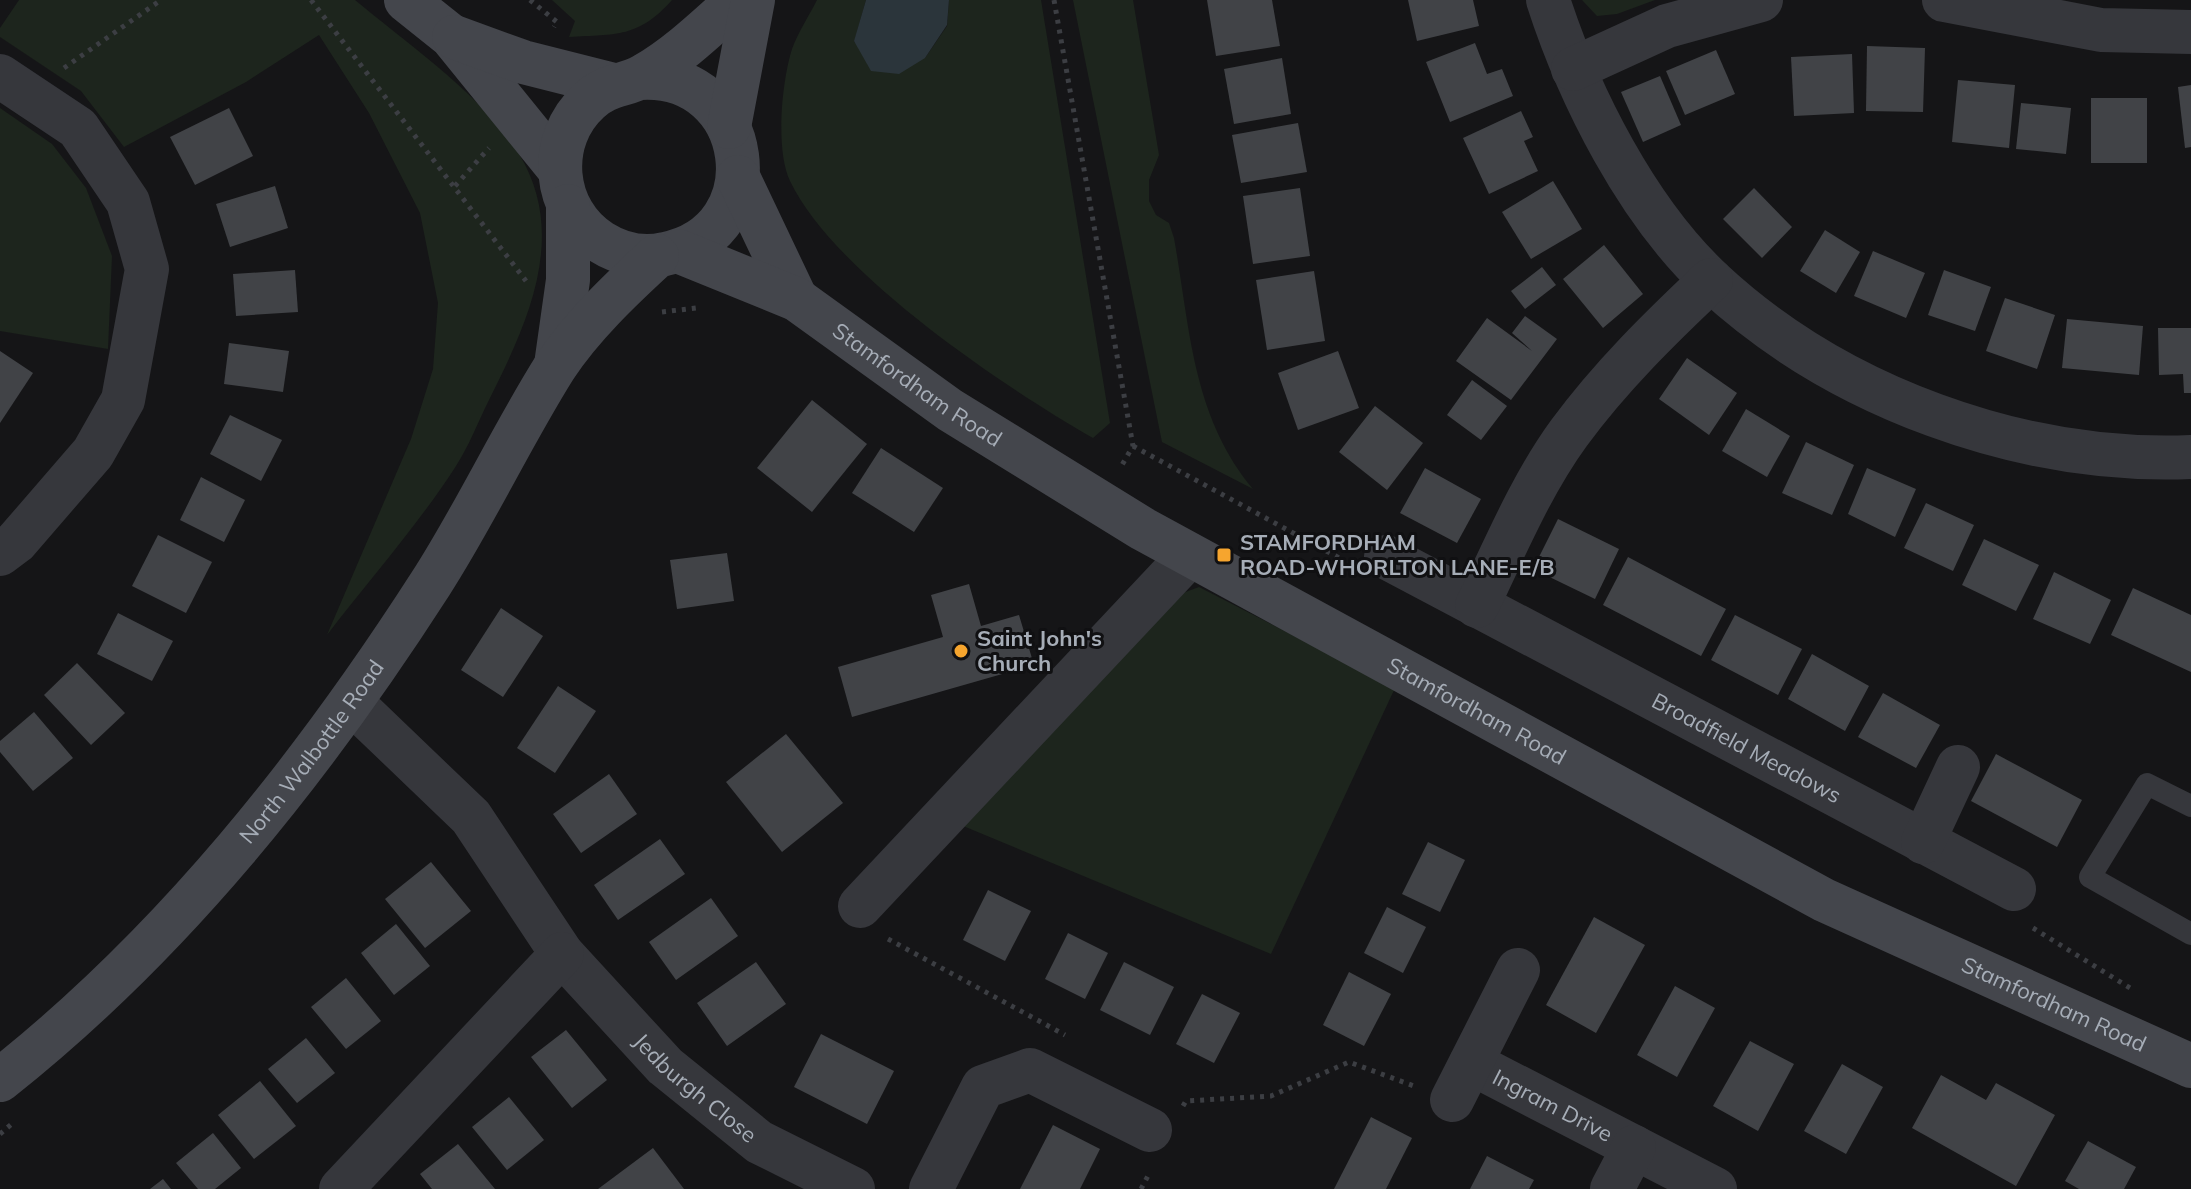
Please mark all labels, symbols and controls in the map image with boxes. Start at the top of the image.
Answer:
street label: Stamfordham Road [827,316,1007,453]
place label: STAMFORDHAM ROAD-WHORLTON LANE-E/B [1240,528,1554,581]
marker: STAMFORDHAM ROAD-WHORLTON LANE-E/B [1215,546,1233,564]
place label: Saint John's Church [977,624,1102,677]
marker: Saint John's Church [952,642,970,660]
street label: Stamfordham Road [1382,651,1571,771]
street label: North Walbottle Road [233,654,390,849]
street label: Broadfield Meadows [1647,686,1846,809]
street label: Stamfordham Road [1957,950,2151,1058]
street label: Jedburgh Close [628,1027,763,1149]
street label: Ingram Drive [1488,1063,1617,1148]

